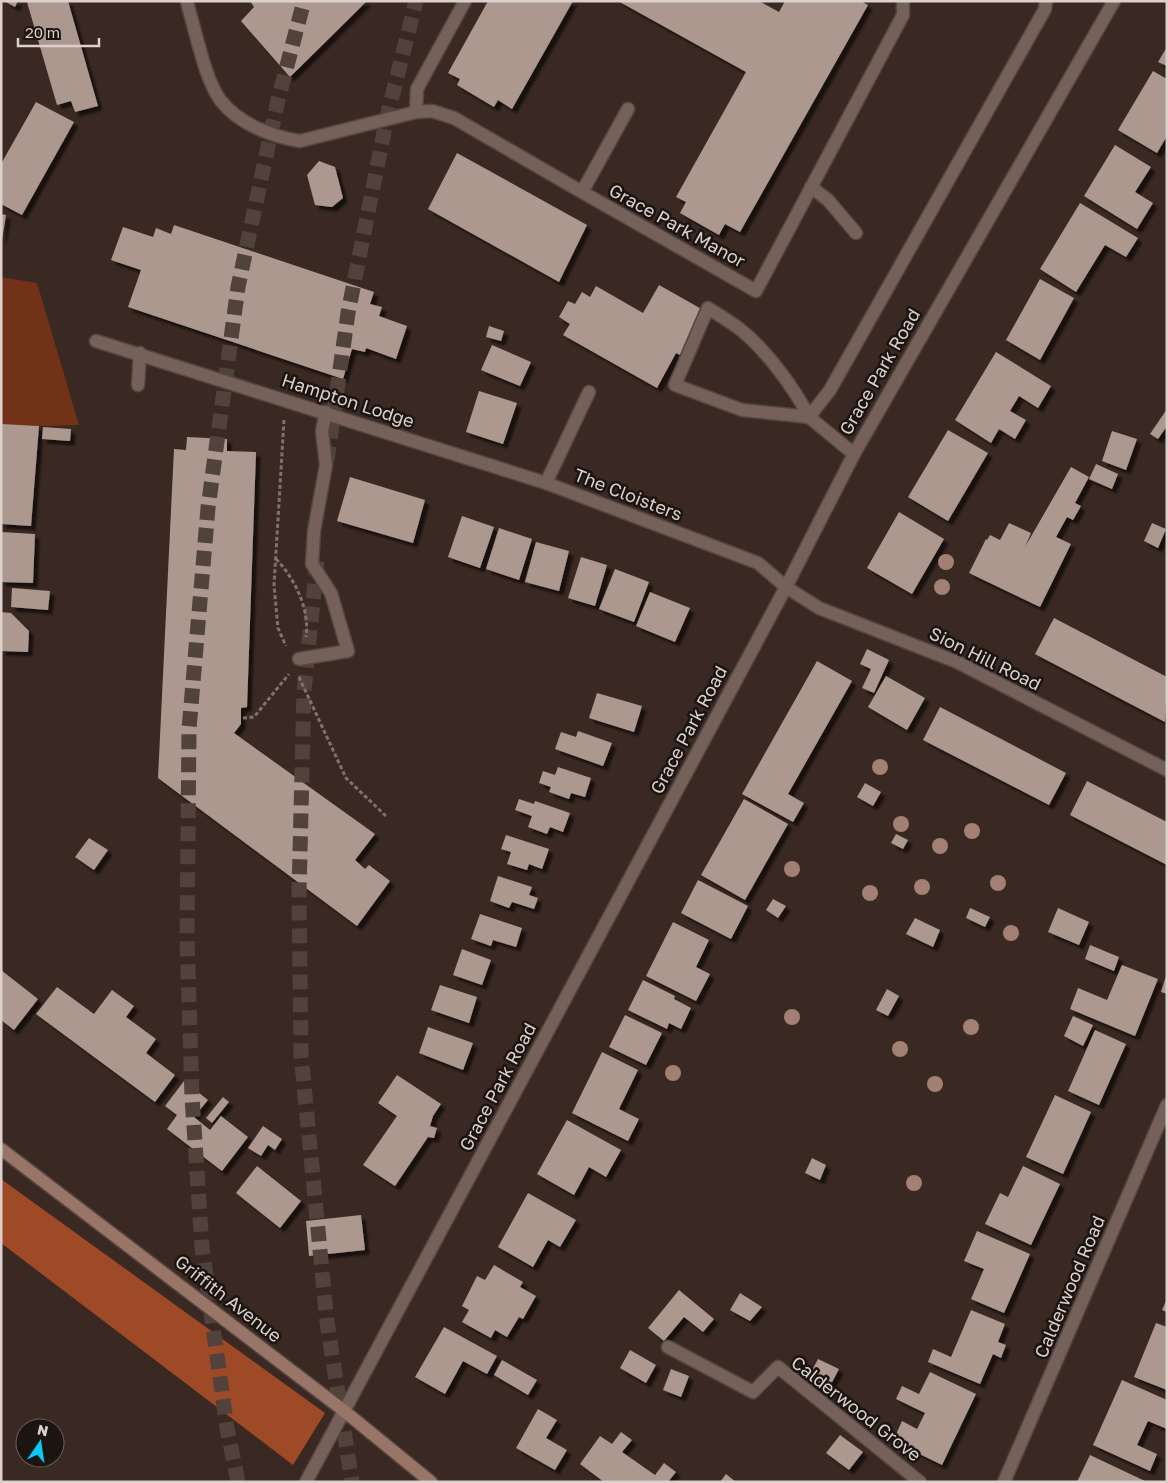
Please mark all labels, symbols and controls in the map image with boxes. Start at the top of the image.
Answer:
scale bar [18,15,99,47]
text: 20 m [25,23,60,41]
street label: Grace Park Manor [605,179,749,272]
street label: Grace Park Road [834,304,924,439]
street label: Hampton Lodge [279,368,417,432]
street label: The Cloisters [571,463,686,525]
street label: Sion Hill Road [926,622,1045,695]
street label: Grace Park Road [645,662,731,797]
street label: Grace Park Road [454,1019,540,1154]
street label: Calderwood Road [1029,1212,1109,1361]
street label: Griffith Avenue [171,1250,286,1347]
street label: Calderwood Grove [787,1351,926,1466]
north arrow [15,1418,65,1468]
text: N [36,1420,50,1439]

